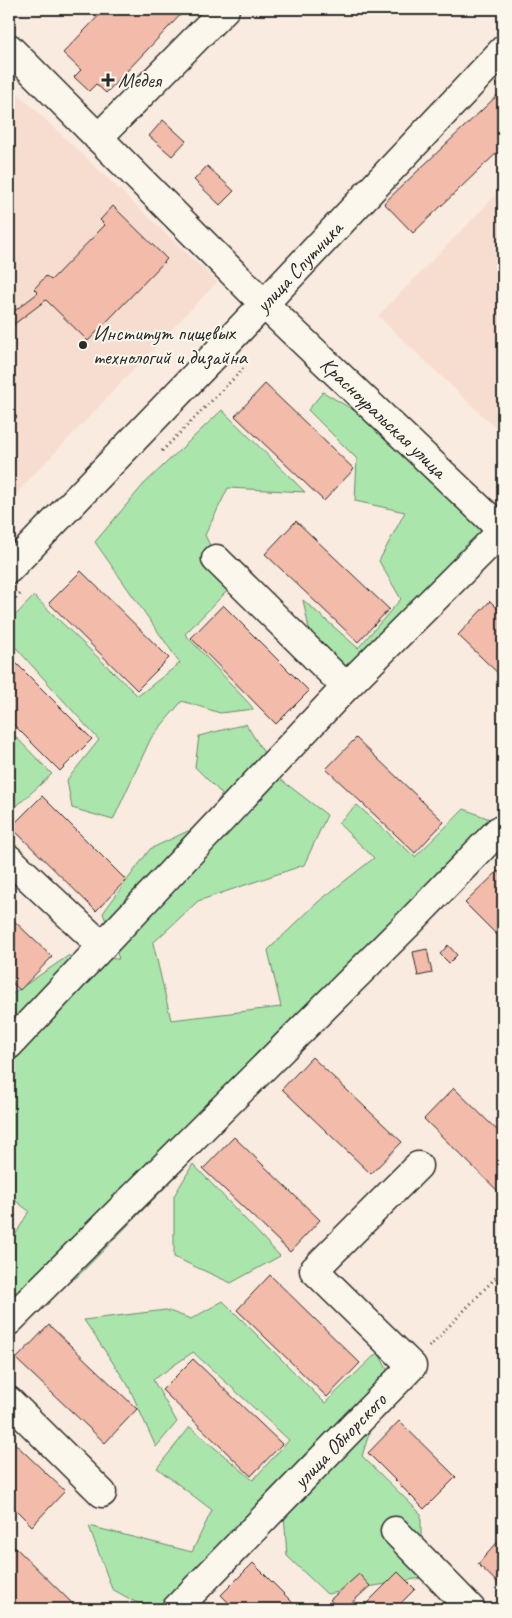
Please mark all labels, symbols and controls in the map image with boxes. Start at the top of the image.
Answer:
place label: Медея [118,67,163,93]
marker: Медея [102,74,114,86]
street label: улица Спутника [249,214,350,319]
place label: Институт пищевых технологий и дизайна [93,320,249,370]
marker: Институт пищевых технологий и дизайна [77,339,89,351]
street label: Красноуральская улица [315,351,454,485]
street label: улица Обнорского [286,1386,393,1495]

